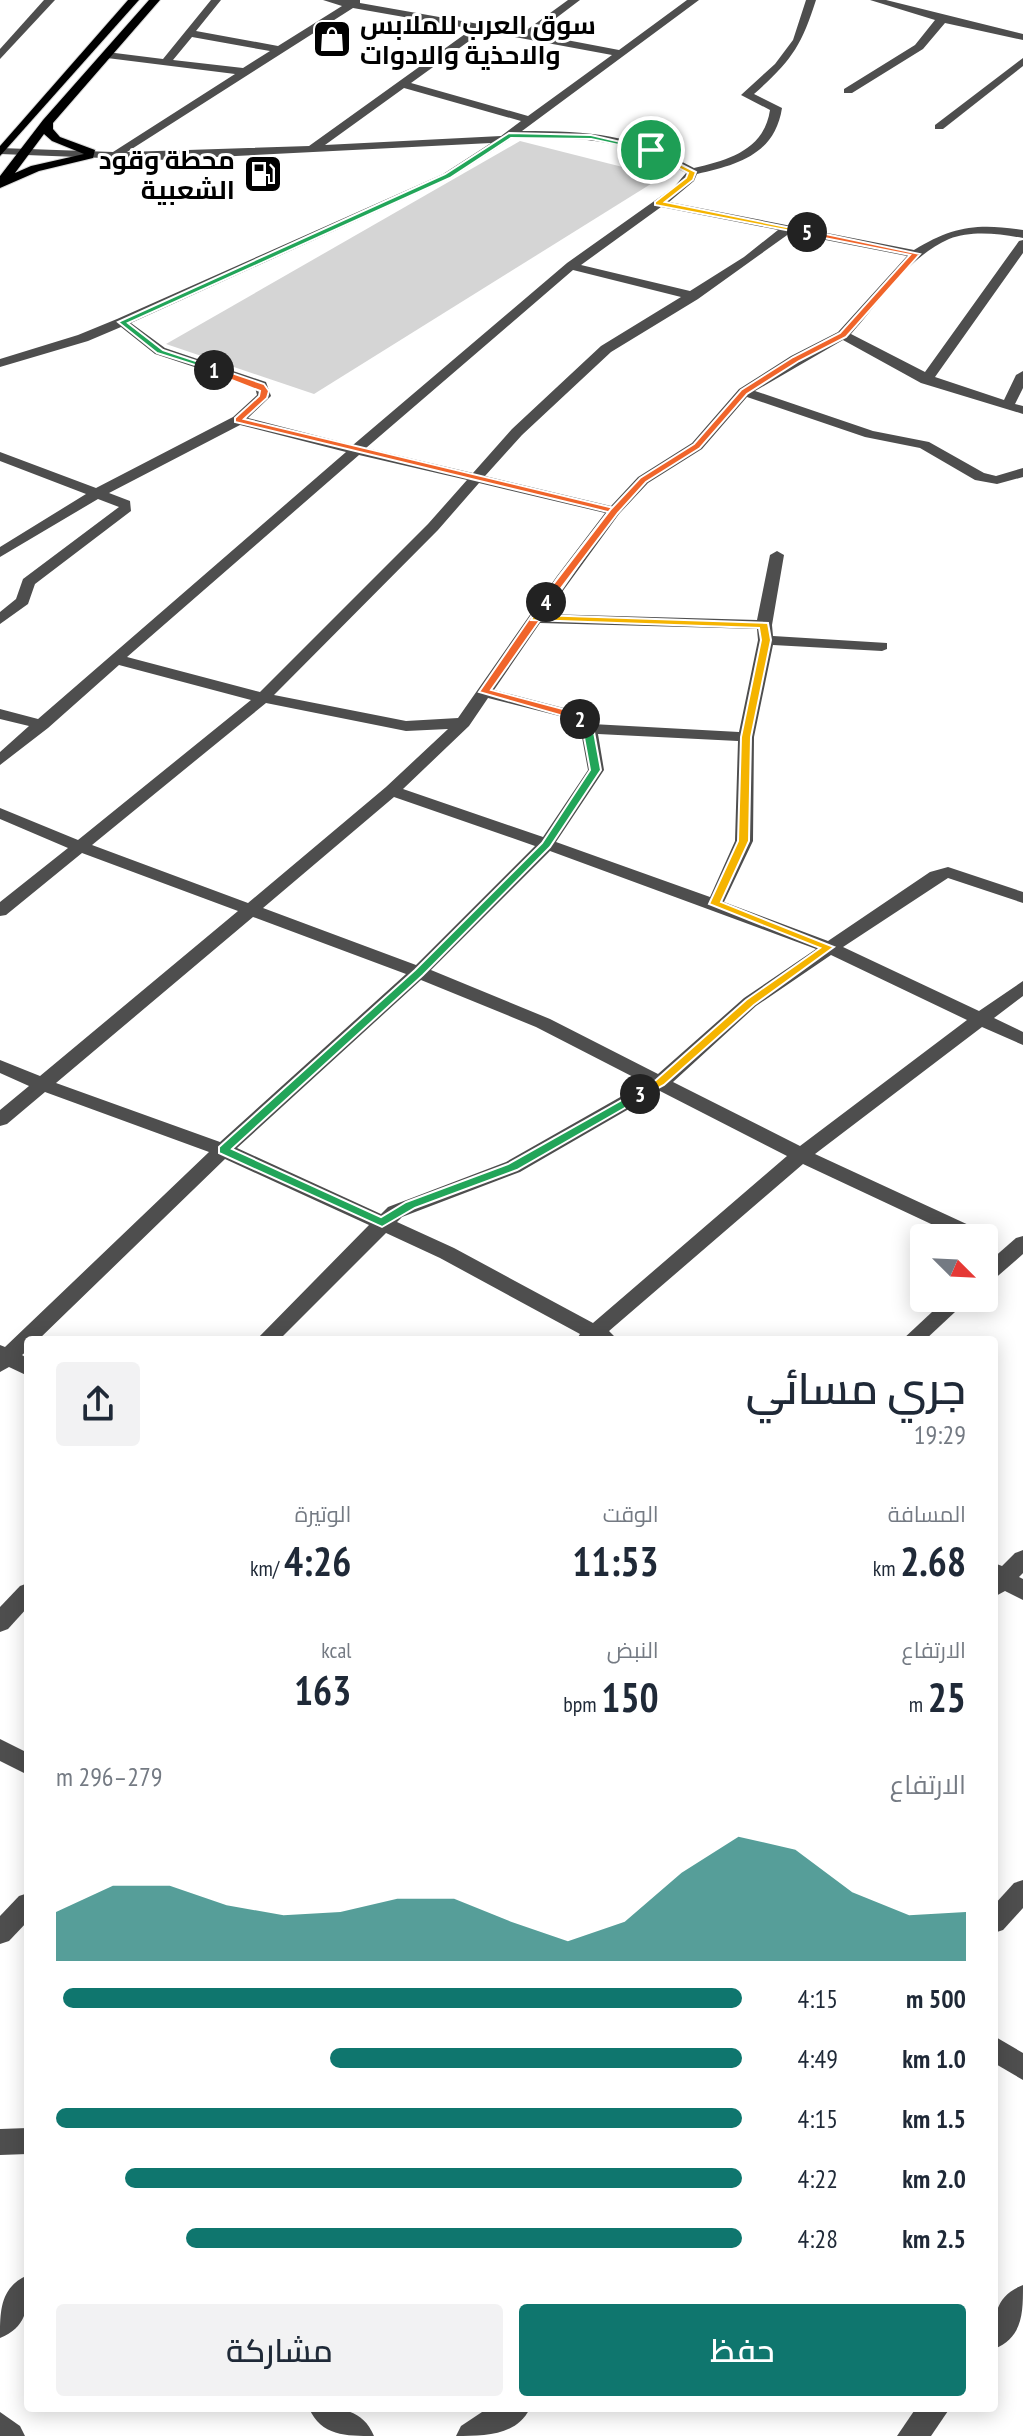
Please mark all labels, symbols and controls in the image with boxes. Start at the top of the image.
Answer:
place label: سوق العرب للملابس والاحذية والادوات [360,8,596,71]
shop icon: سوق العرب للملابس والاحذية والادوات [311,18,353,60]
pin [617,116,685,184]
icon: arrive [629,128,673,172]
place label: محطة وقود الشعبية [99,143,235,206]
fuel station icon: محطة وقود الشعبية [242,153,284,195]
pin: 5 [787,212,827,252]
text: 5 [802,218,812,246]
pin: 1 [194,350,234,390]
text: 1 [209,356,219,384]
pin: 4 [526,582,566,622]
text: 4 [541,588,551,616]
pin: 2 [560,699,600,739]
text: 2 [575,705,585,733]
pin: 3 [620,1074,660,1114]
text: 3 [635,1080,645,1108]
north arrow [910,1224,998,1312]
map controls [910,1224,998,1312]
text: جري مسائي [746,1359,966,1416]
button: share [56,1362,140,1446]
text: 19:29 [914,1418,966,1451]
text: الوتيرة [295,1500,351,1528]
text: الوقت [603,1500,659,1528]
text: المسافة [888,1500,966,1528]
text: 4:26 [284,1535,351,1587]
text: 11:53 [572,1535,659,1587]
text: 2.68 [900,1535,966,1587]
text: /km [250,1554,284,1582]
text: km [873,1554,900,1582]
text: kcal [321,1636,351,1664]
text: النبض [607,1636,659,1664]
text: الارتفاع [902,1636,966,1664]
text: 163 [294,1664,351,1716]
text: 150 [601,1671,659,1723]
text: 25 [928,1671,966,1723]
text: bpm [563,1690,601,1718]
text: m [909,1690,928,1718]
text: 279–296 m [56,1760,162,1793]
text: الارتفاع [890,1768,966,1801]
text: 4:15 [798,1982,838,2015]
text: 500 m [906,1982,966,2015]
text: 4:49 [798,2042,838,2075]
text: 1.0 km [902,2042,966,2075]
text: 4:15 [798,2102,838,2135]
text: 1.5 km [902,2102,966,2135]
text: 4:22 [798,2162,838,2195]
text: 2.0 km [902,2162,966,2195]
text: 4:28 [798,2222,838,2255]
text: 2.5 km [902,2222,966,2255]
button: مشاركة [56,2304,503,2396]
button: حفظ [519,2304,966,2396]

